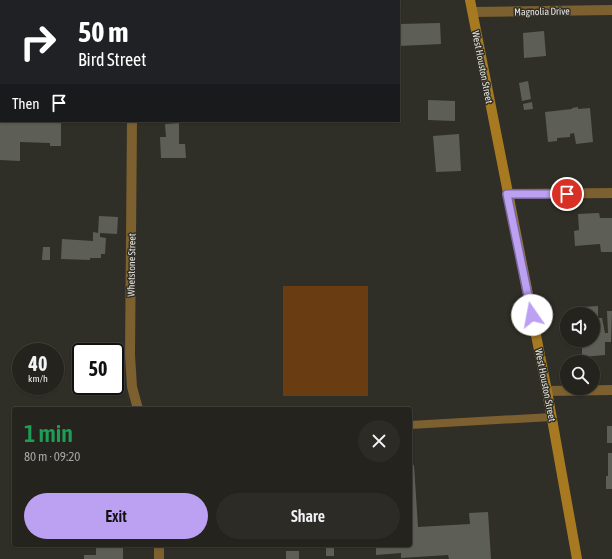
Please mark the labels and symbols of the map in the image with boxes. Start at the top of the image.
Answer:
street label: Magnolia Drive [514,6,570,17]
street label: West Houston Street [470,30,495,104]
pin [550,177,584,211]
street label: Whetstone Street [125,233,138,297]
position arrow [511,294,553,336]
speed limit sign: 50 [72,343,124,395]
street label: West Houston Street [533,348,558,422]

